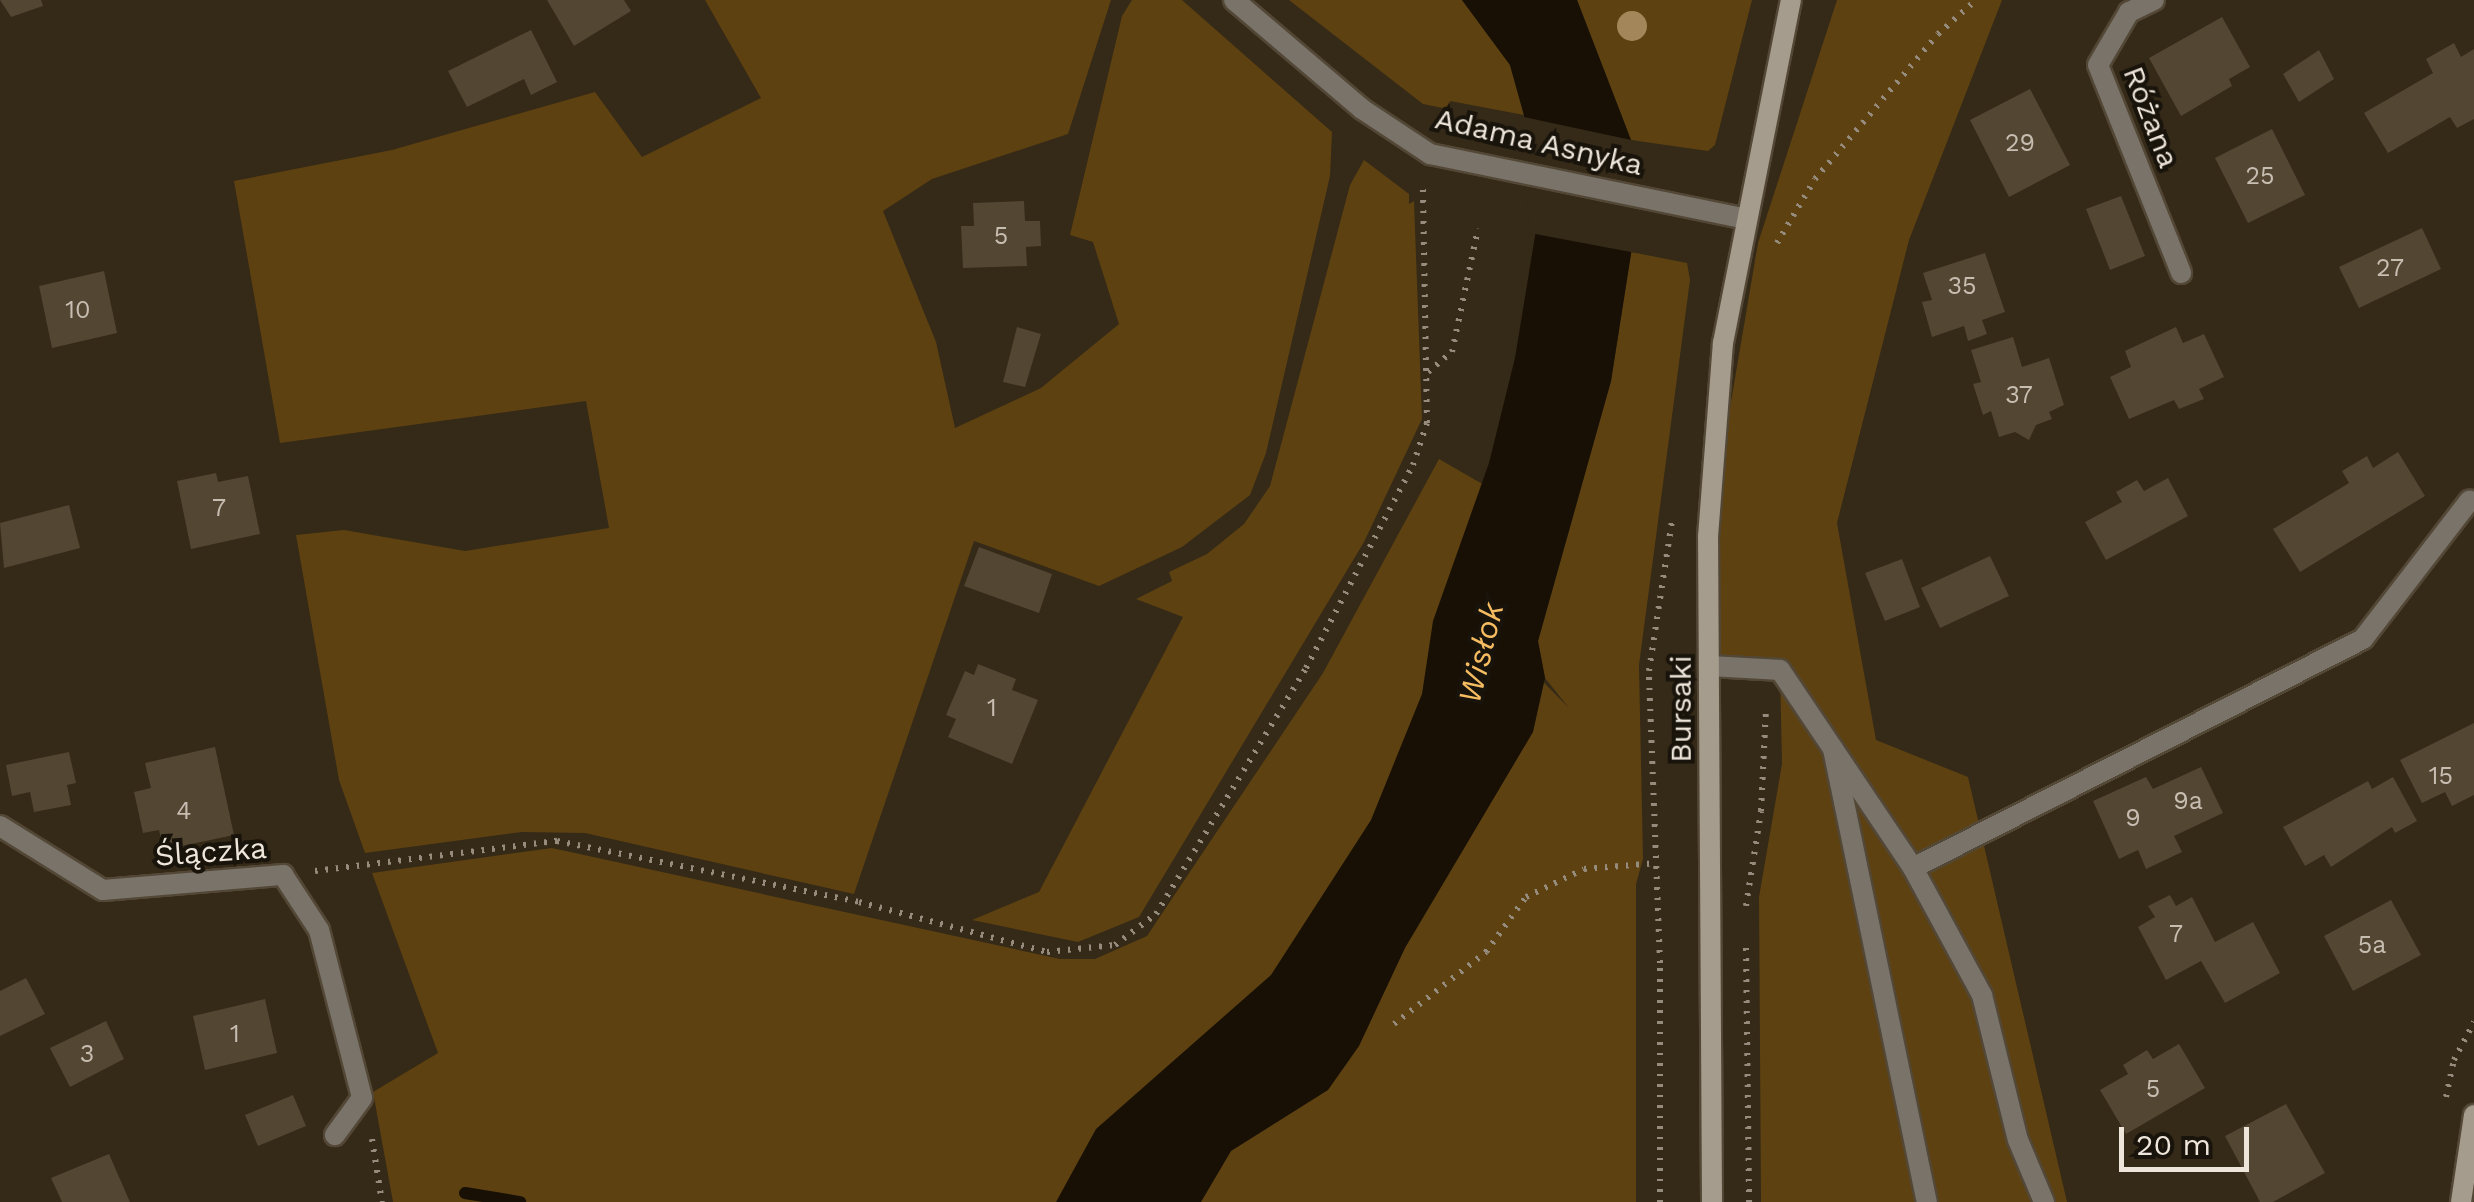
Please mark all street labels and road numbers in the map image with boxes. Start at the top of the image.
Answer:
street label: Różana [2115,61,2187,173]
street label: Adama Asnyka [1431,100,1647,184]
street label: Bursaki [1663,655,1699,763]
street label: Ślączka [154,830,268,874]

